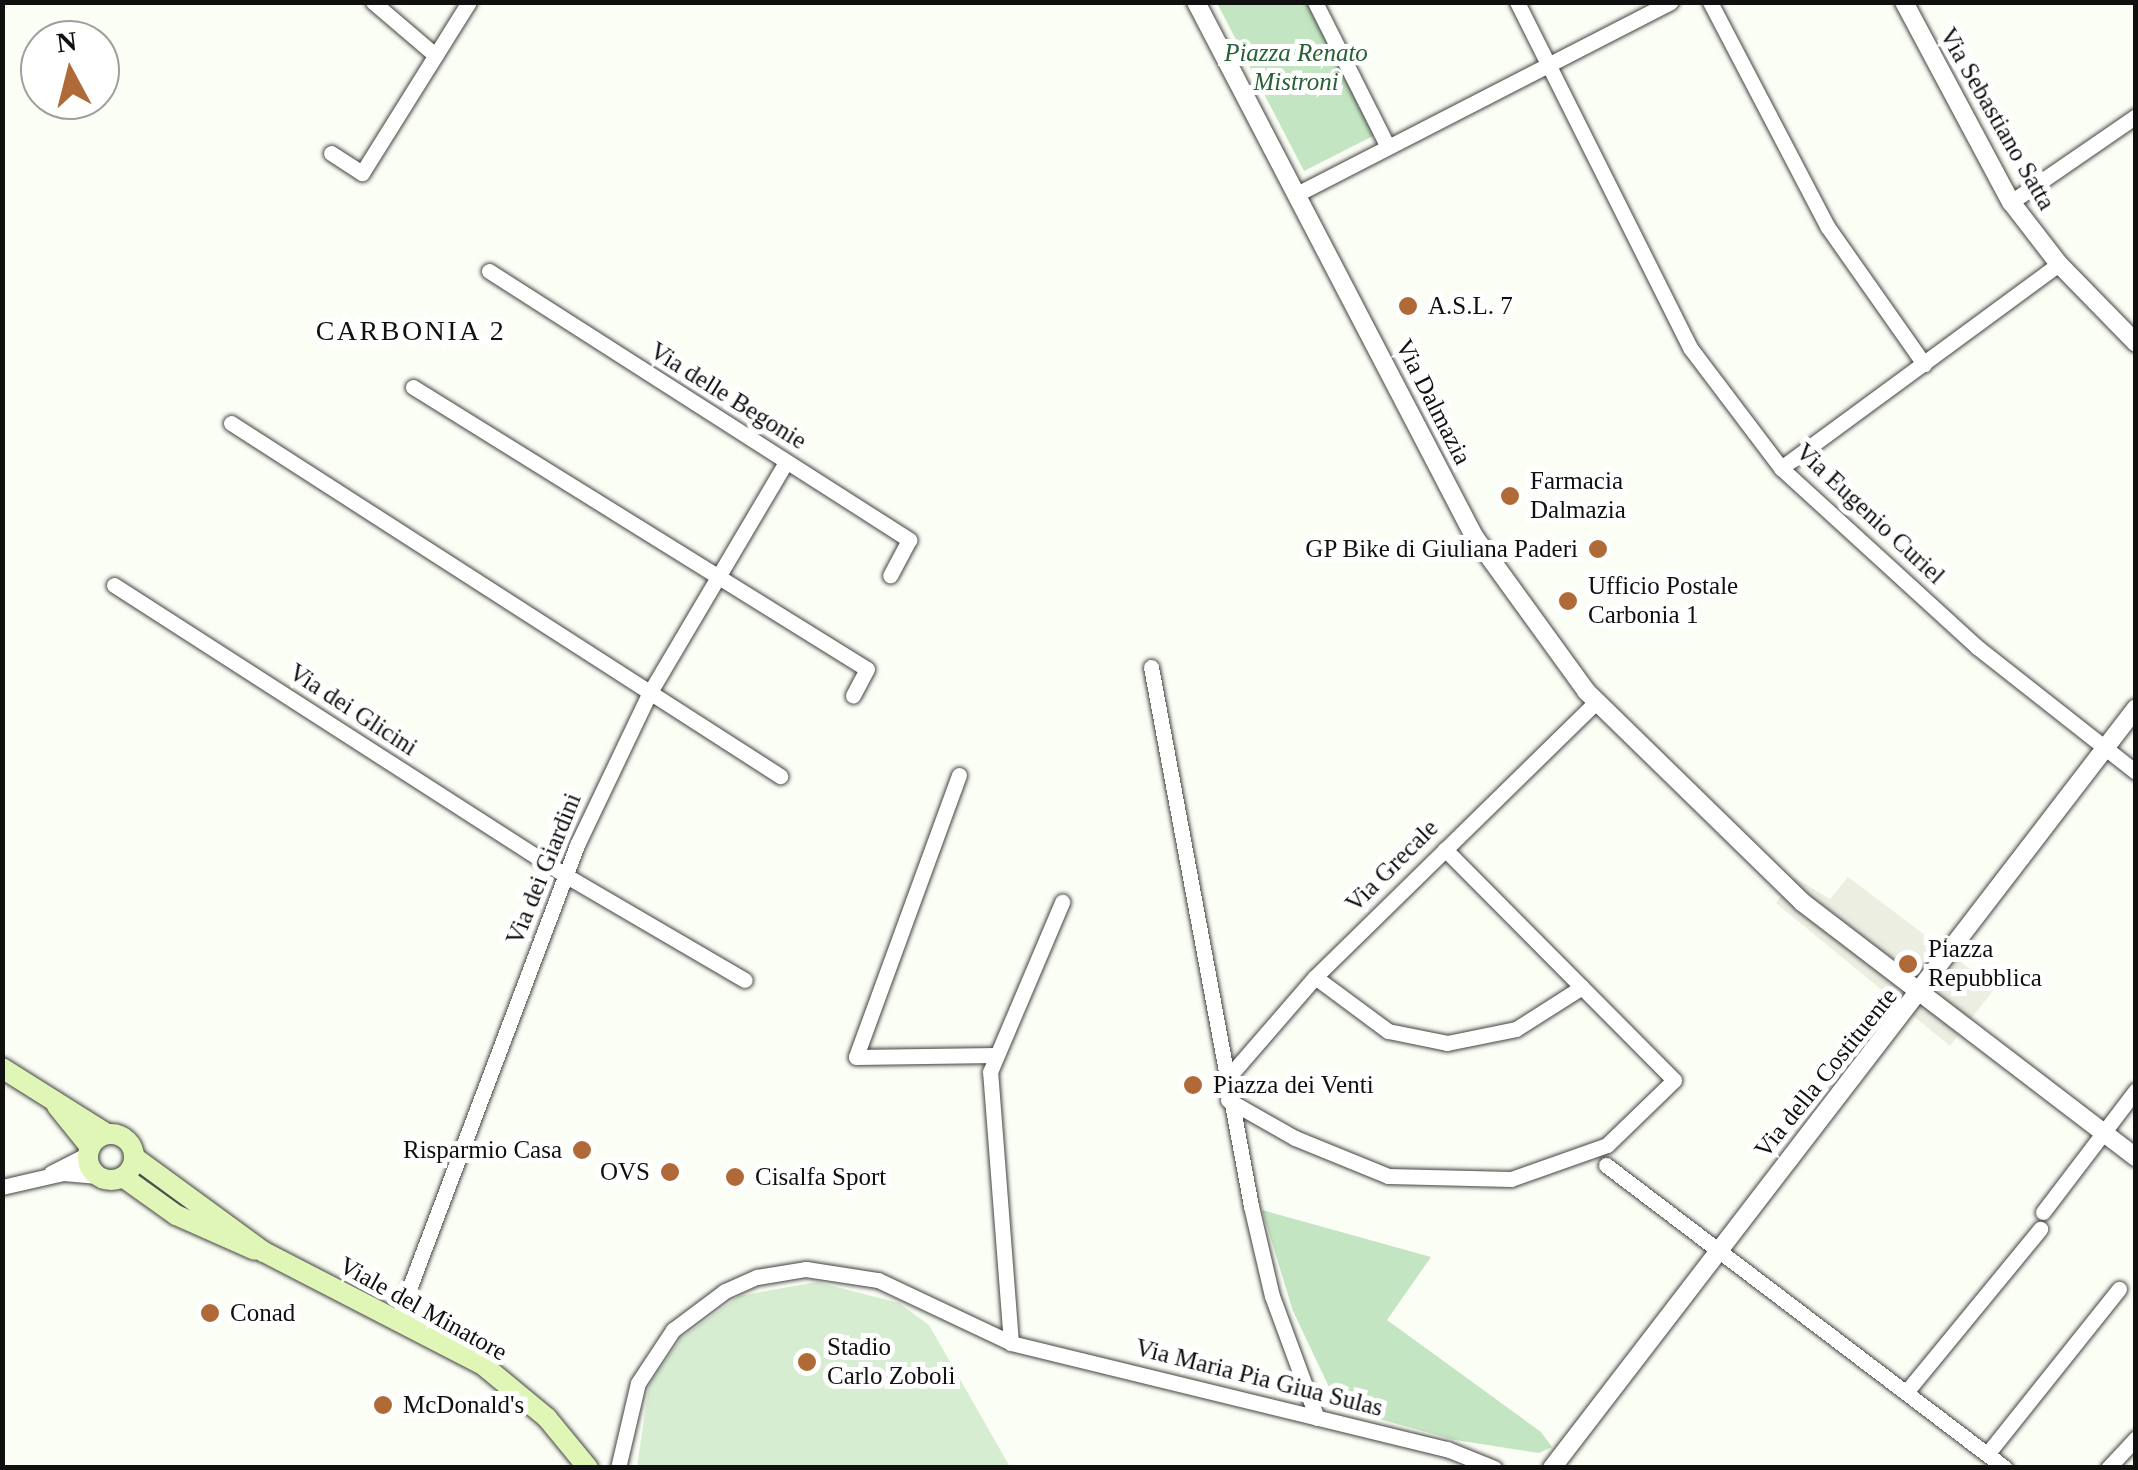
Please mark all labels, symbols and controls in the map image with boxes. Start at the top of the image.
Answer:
north arrow [20,20,120,120]
street label: Via Sebastiano Satta [1933,23,2061,215]
text: N [55,25,78,58]
park label: Piazza Renato Mistroni [1224,39,1368,98]
place label: A.S.L. 7 [1428,291,1513,321]
marker: A.S.L. 7 [1397,295,1419,317]
district label: CARBONIA 2 [315,314,507,348]
street label: Via Dalmazia [1389,334,1477,470]
street label: Via delle Begonie [644,336,812,456]
street label: Via Eugenio Curiel [1789,437,1951,591]
place label: Farmacia Dalmazia [1530,467,1626,526]
marker: Farmacia Dalmazia [1499,485,1521,507]
place label: GP Bike di Giuliana Paderi [1304,534,1578,564]
marker: GP Bike di Giuliana Paderi [1587,538,1609,560]
place label: Ufficio Postale Carbonia 1 [1588,572,1738,631]
marker: Ufficio Postale Carbonia 1 [1557,590,1579,612]
street label: Via dei Glicini [283,657,423,763]
street label: Via dei Giardini [500,789,588,949]
street label: Via Grecale [1339,813,1445,919]
place label: Piazza Repubblica [1928,935,2042,994]
marker: Piazza Repubblica [1897,953,1919,975]
street label: Via della Costituente [1748,982,1904,1164]
place label: Piazza dei Venti [1213,1070,1374,1100]
marker: Piazza dei Venti [1182,1074,1204,1096]
place label: Risparmio Casa [403,1135,562,1165]
marker: Risparmio Casa [571,1139,593,1161]
place label: OVS [600,1157,650,1187]
marker: OVS [659,1161,681,1183]
place label: Cisalfa Sport [755,1162,886,1192]
marker: Cisalfa Sport [724,1166,746,1188]
street label: Viale del Minatore [334,1250,512,1368]
place label: Conad [230,1298,295,1328]
marker: Conad [199,1302,221,1324]
place label: Stadio Carlo Zoboli [827,1333,955,1392]
street label: Via Maria Pia Giua Sulas [1132,1333,1386,1423]
marker: Stadio Carlo Zoboli [796,1351,818,1373]
place label: McDonald's [403,1390,524,1420]
marker: McDonald's [372,1394,394,1416]

